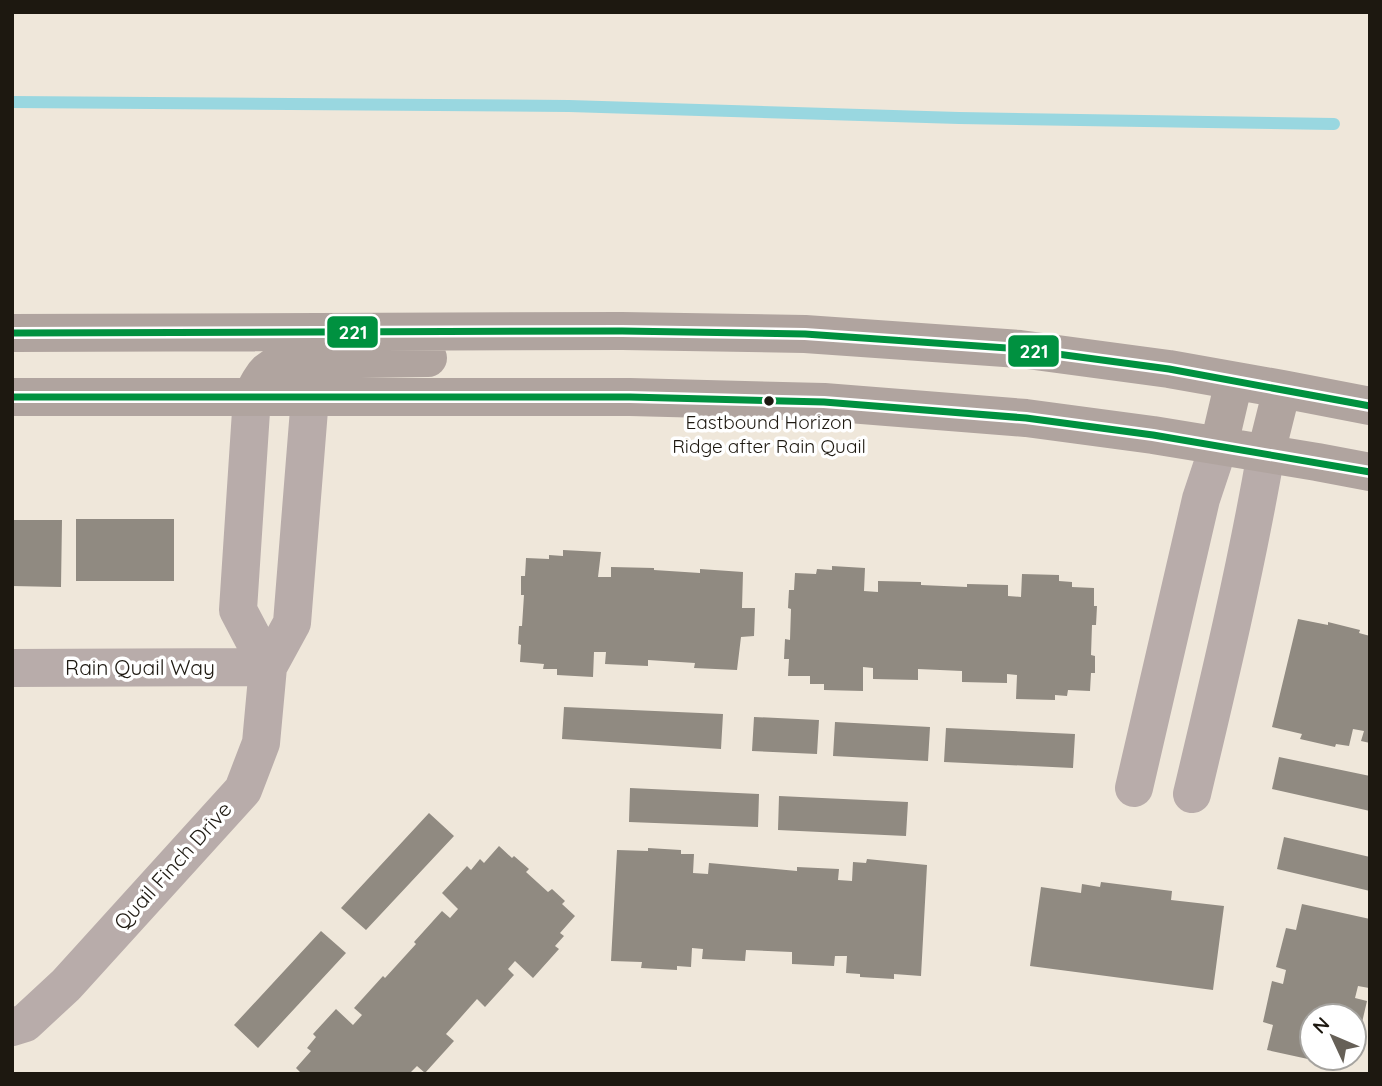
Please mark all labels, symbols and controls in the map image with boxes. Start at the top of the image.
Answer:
line badge: 221 [326,315,379,349]
text: 221 [338,320,368,344]
line badge: 221 [1007,334,1060,368]
text: 221 [1019,339,1049,363]
marker: Eastbound Horizon Ridge after Rain Quail [762,394,776,408]
place label: Eastbound Horizon Ridge after Rain Quail [672,410,866,458]
street label: Rain Quail Way [65,654,215,680]
street label: Quail Finch Drive [108,796,237,935]
north arrow [1298,1002,1368,1072]
text: N [1307,1012,1334,1039]

